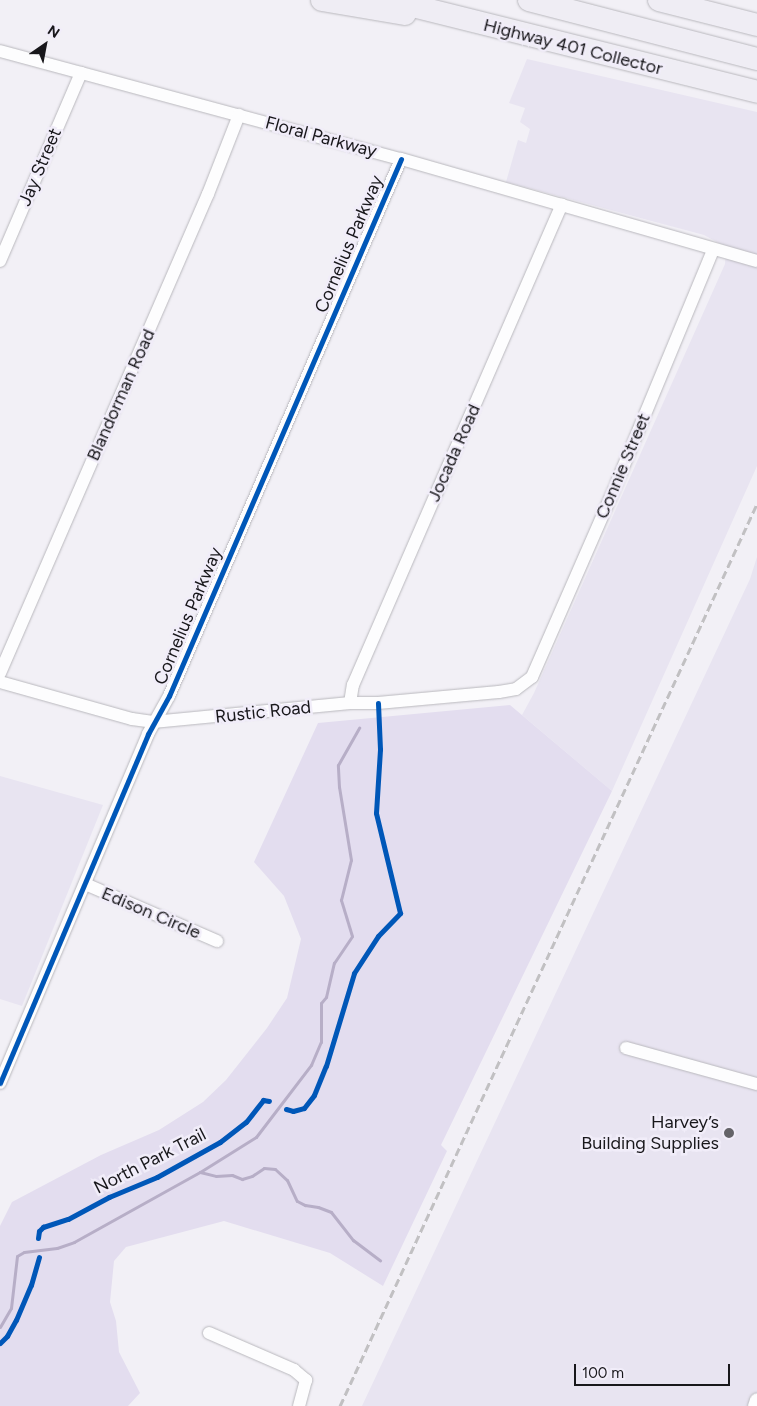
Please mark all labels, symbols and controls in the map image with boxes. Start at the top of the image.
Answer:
street label: Highway 401 Collector [481,14,665,80]
north arrow [20,20,70,70]
text: N [44,22,63,42]
street label: Floral Parkway [263,112,379,162]
street label: Jay Street [14,125,66,209]
street label: Cornelius Parkway [310,172,388,316]
street label: Blandorman Road [82,326,160,464]
street label: Jocada Road [423,401,485,505]
street label: Connie Street [591,410,655,522]
street label: Cornelius Parkway [149,544,227,688]
street label: Rustic Road [214,696,312,728]
street label: Edison Circle [98,882,204,944]
place label: Harvey’s Building Supplies [581,1112,719,1154]
street label: North Park Trail [90,1123,210,1199]
marker: Harvey’s Building Supplies [723,1127,735,1139]
scale bar [577,1354,733,1386]
text: 100 m [582,1364,624,1382]

